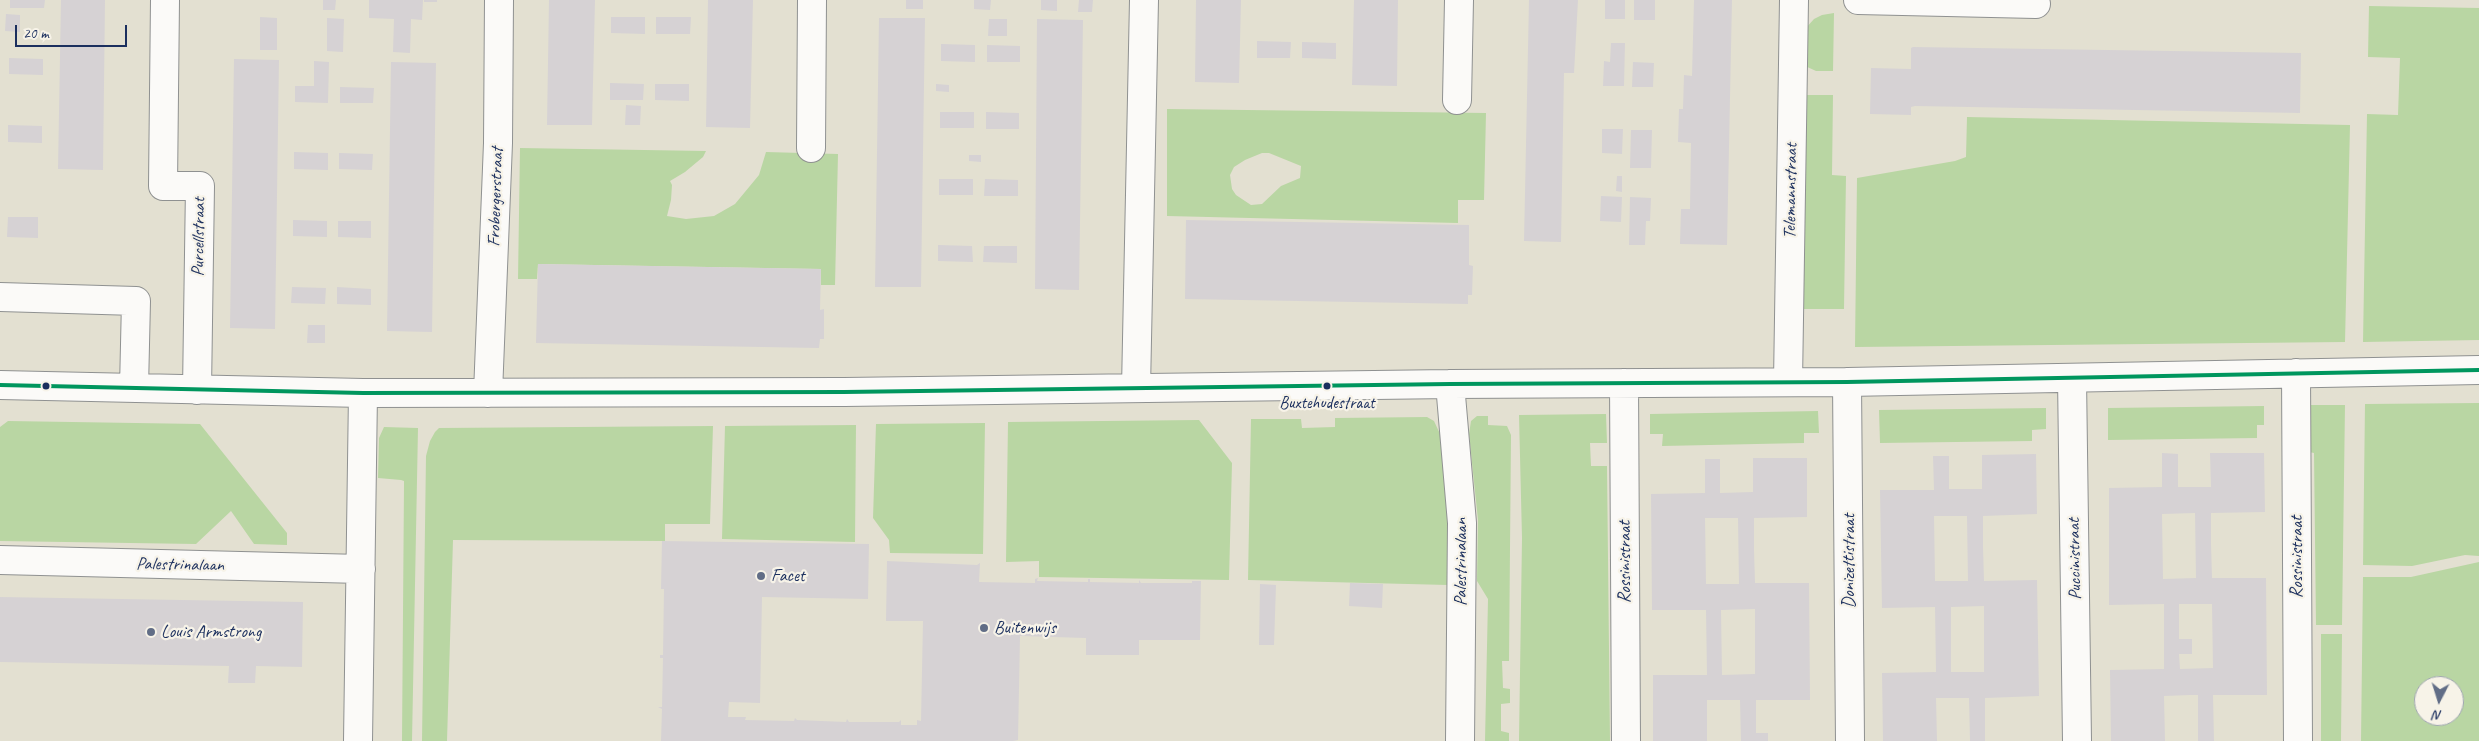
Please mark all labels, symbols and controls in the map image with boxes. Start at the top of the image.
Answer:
scale bar [18,15,130,47]
text: 20 m [23,24,49,43]
street label: Telemannstraat [1779,143,1803,239]
street label: Frobergerstraat [483,147,509,247]
street label: Purcellstraat [188,197,210,277]
unlabelled marker [41,381,51,391]
marker: Buxtehudestraat [1322,381,1332,391]
place label: Buxtehudestraat [1279,394,1375,414]
street label: Donizettistraat [1838,514,1860,608]
street label: Rossinistraat [2286,516,2308,598]
street label: Palestrinalaan [1450,518,1472,606]
street label: Puccinistraat [2063,518,2087,600]
street label: Rossinistraat [1614,521,1636,603]
street label: Palestrinalaan [136,553,224,577]
place label: Facet [771,565,805,587]
marker: Facet [755,570,767,582]
place label: Buitenwijs [994,617,1056,639]
place label: Louis Armstrong [161,621,261,643]
marker: Buitenwijs [978,622,990,634]
marker: Louis Armstrong [145,626,157,638]
north arrow [2414,676,2464,726]
text: N [2433,707,2443,724]

